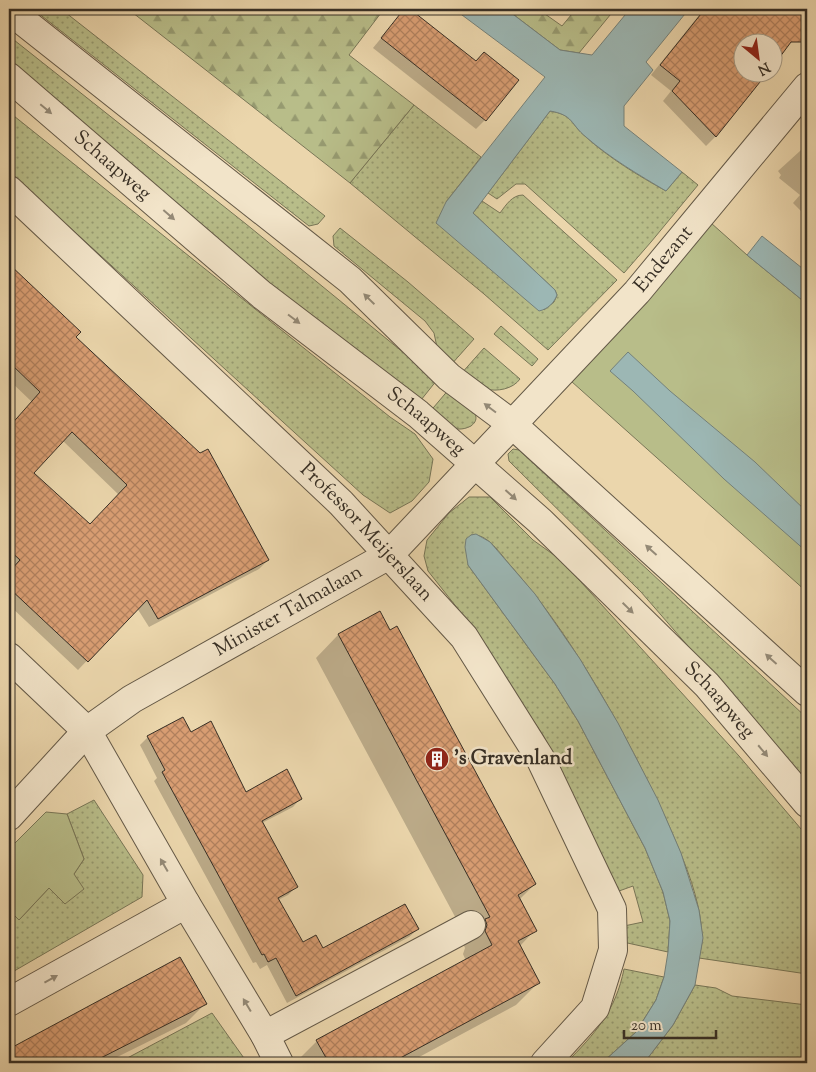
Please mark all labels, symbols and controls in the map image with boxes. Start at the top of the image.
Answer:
north arrow [734,32,784,82]
text: N [754,56,773,79]
one-way arrow [39,103,52,114]
street label: Schaapweg [67,124,158,208]
one-way arrow [163,209,175,221]
street label: Endezant [628,219,701,299]
one-way arrow [363,293,375,305]
one-way arrow [287,314,300,325]
street label: Schaapweg [380,380,472,463]
one-way arrow [484,402,497,413]
street label: Professor Meijerslaan [293,456,440,609]
one-way arrow [505,489,517,501]
one-way arrow [645,544,657,556]
street label: Minister Talmalaan [209,558,368,665]
one-way arrow [622,601,634,613]
one-way arrow [766,653,778,665]
street label: Schaapweg [677,655,761,746]
place label: 's Gravenland [454,745,573,774]
one-way arrow [758,745,769,758]
building icon: 's Gravenland [424,746,450,772]
one-way arrow [160,858,168,873]
one-way arrow [44,975,59,983]
one-way arrow [242,999,251,1012]
scale bar [624,1007,716,1039]
text: 20 m [631,1016,662,1037]

